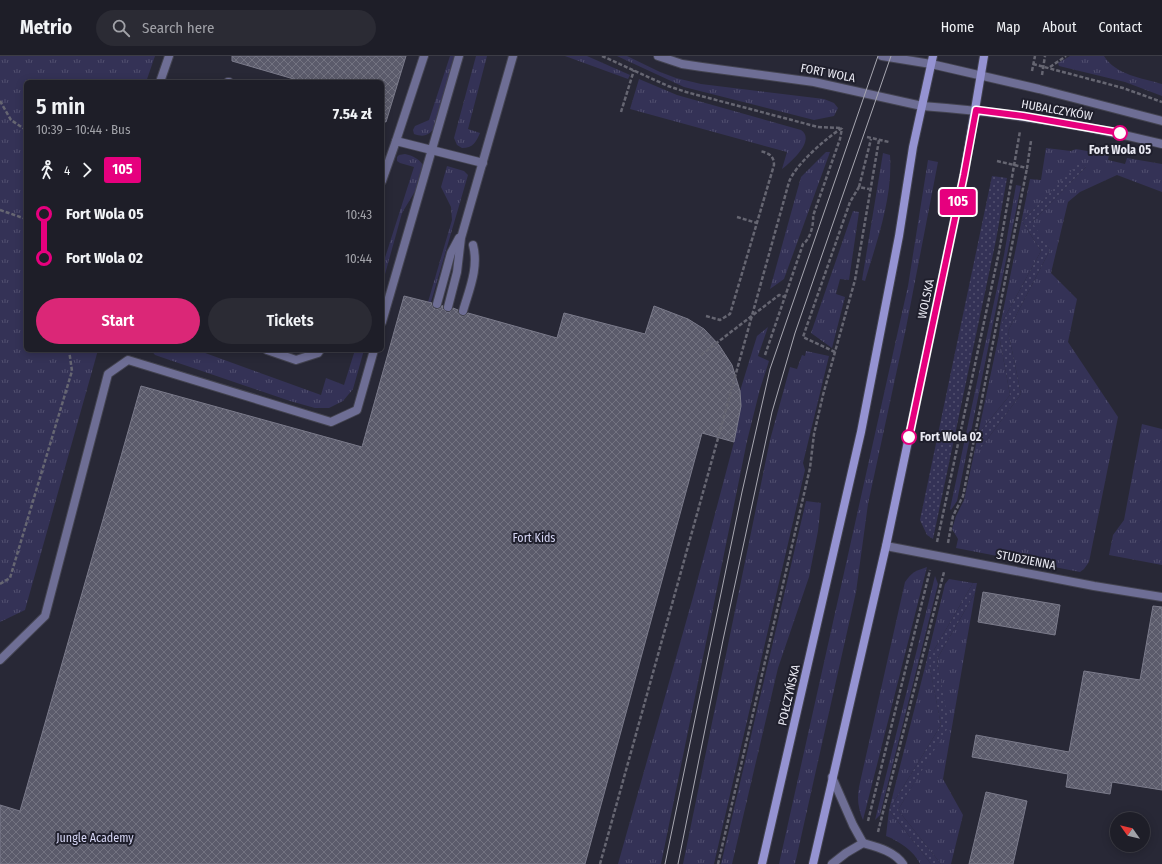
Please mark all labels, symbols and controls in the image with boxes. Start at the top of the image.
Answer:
search box [96,10,376,46]
text: Metrio [20,16,72,39]
icon: search [110,17,132,39]
text: Search here [142,19,214,37]
text: Home [941,19,974,36]
text: Map [996,19,1020,36]
text: About [1042,19,1077,36]
text: Contact [1099,19,1142,36]
street label: FORT WOLA [799,61,857,85]
text: 5 min [36,93,85,120]
street label: HUBALCZYKÓW [1020,96,1094,123]
text: 7.54 zł [333,105,372,123]
text: 10:39 – 10:44 · Bus [36,122,130,137]
marker: Fort Wola 05 [1112,125,1128,141]
place label: Fort Wola 05 [1089,143,1151,157]
icon: walk [36,159,58,181]
icon: forward [76,159,98,181]
text: 105 [112,161,133,178]
text: 4 [64,163,70,178]
line badge: 105 [935,189,981,215]
text: 105 [948,193,968,210]
text: Fort Wola 05 [66,205,144,223]
text: 10:43 [345,207,372,222]
text: Fort Wola 02 [66,249,143,267]
text: 10:44 [345,251,372,266]
street label: WOLSKA [915,277,937,320]
button: Start [36,298,200,344]
button: Tickets [208,298,372,344]
marker: Fort Wola 02 [901,429,917,445]
place label: Fort Wola 02 [920,430,982,444]
park label: Fort Kids [512,531,556,545]
street label: STUDZIENNA [995,547,1058,573]
street label: POŁCZYŃSKA [774,662,803,727]
north arrow [1110,812,1150,852]
map controls [1110,812,1150,852]
park label: Jungle Academy [56,831,134,845]

